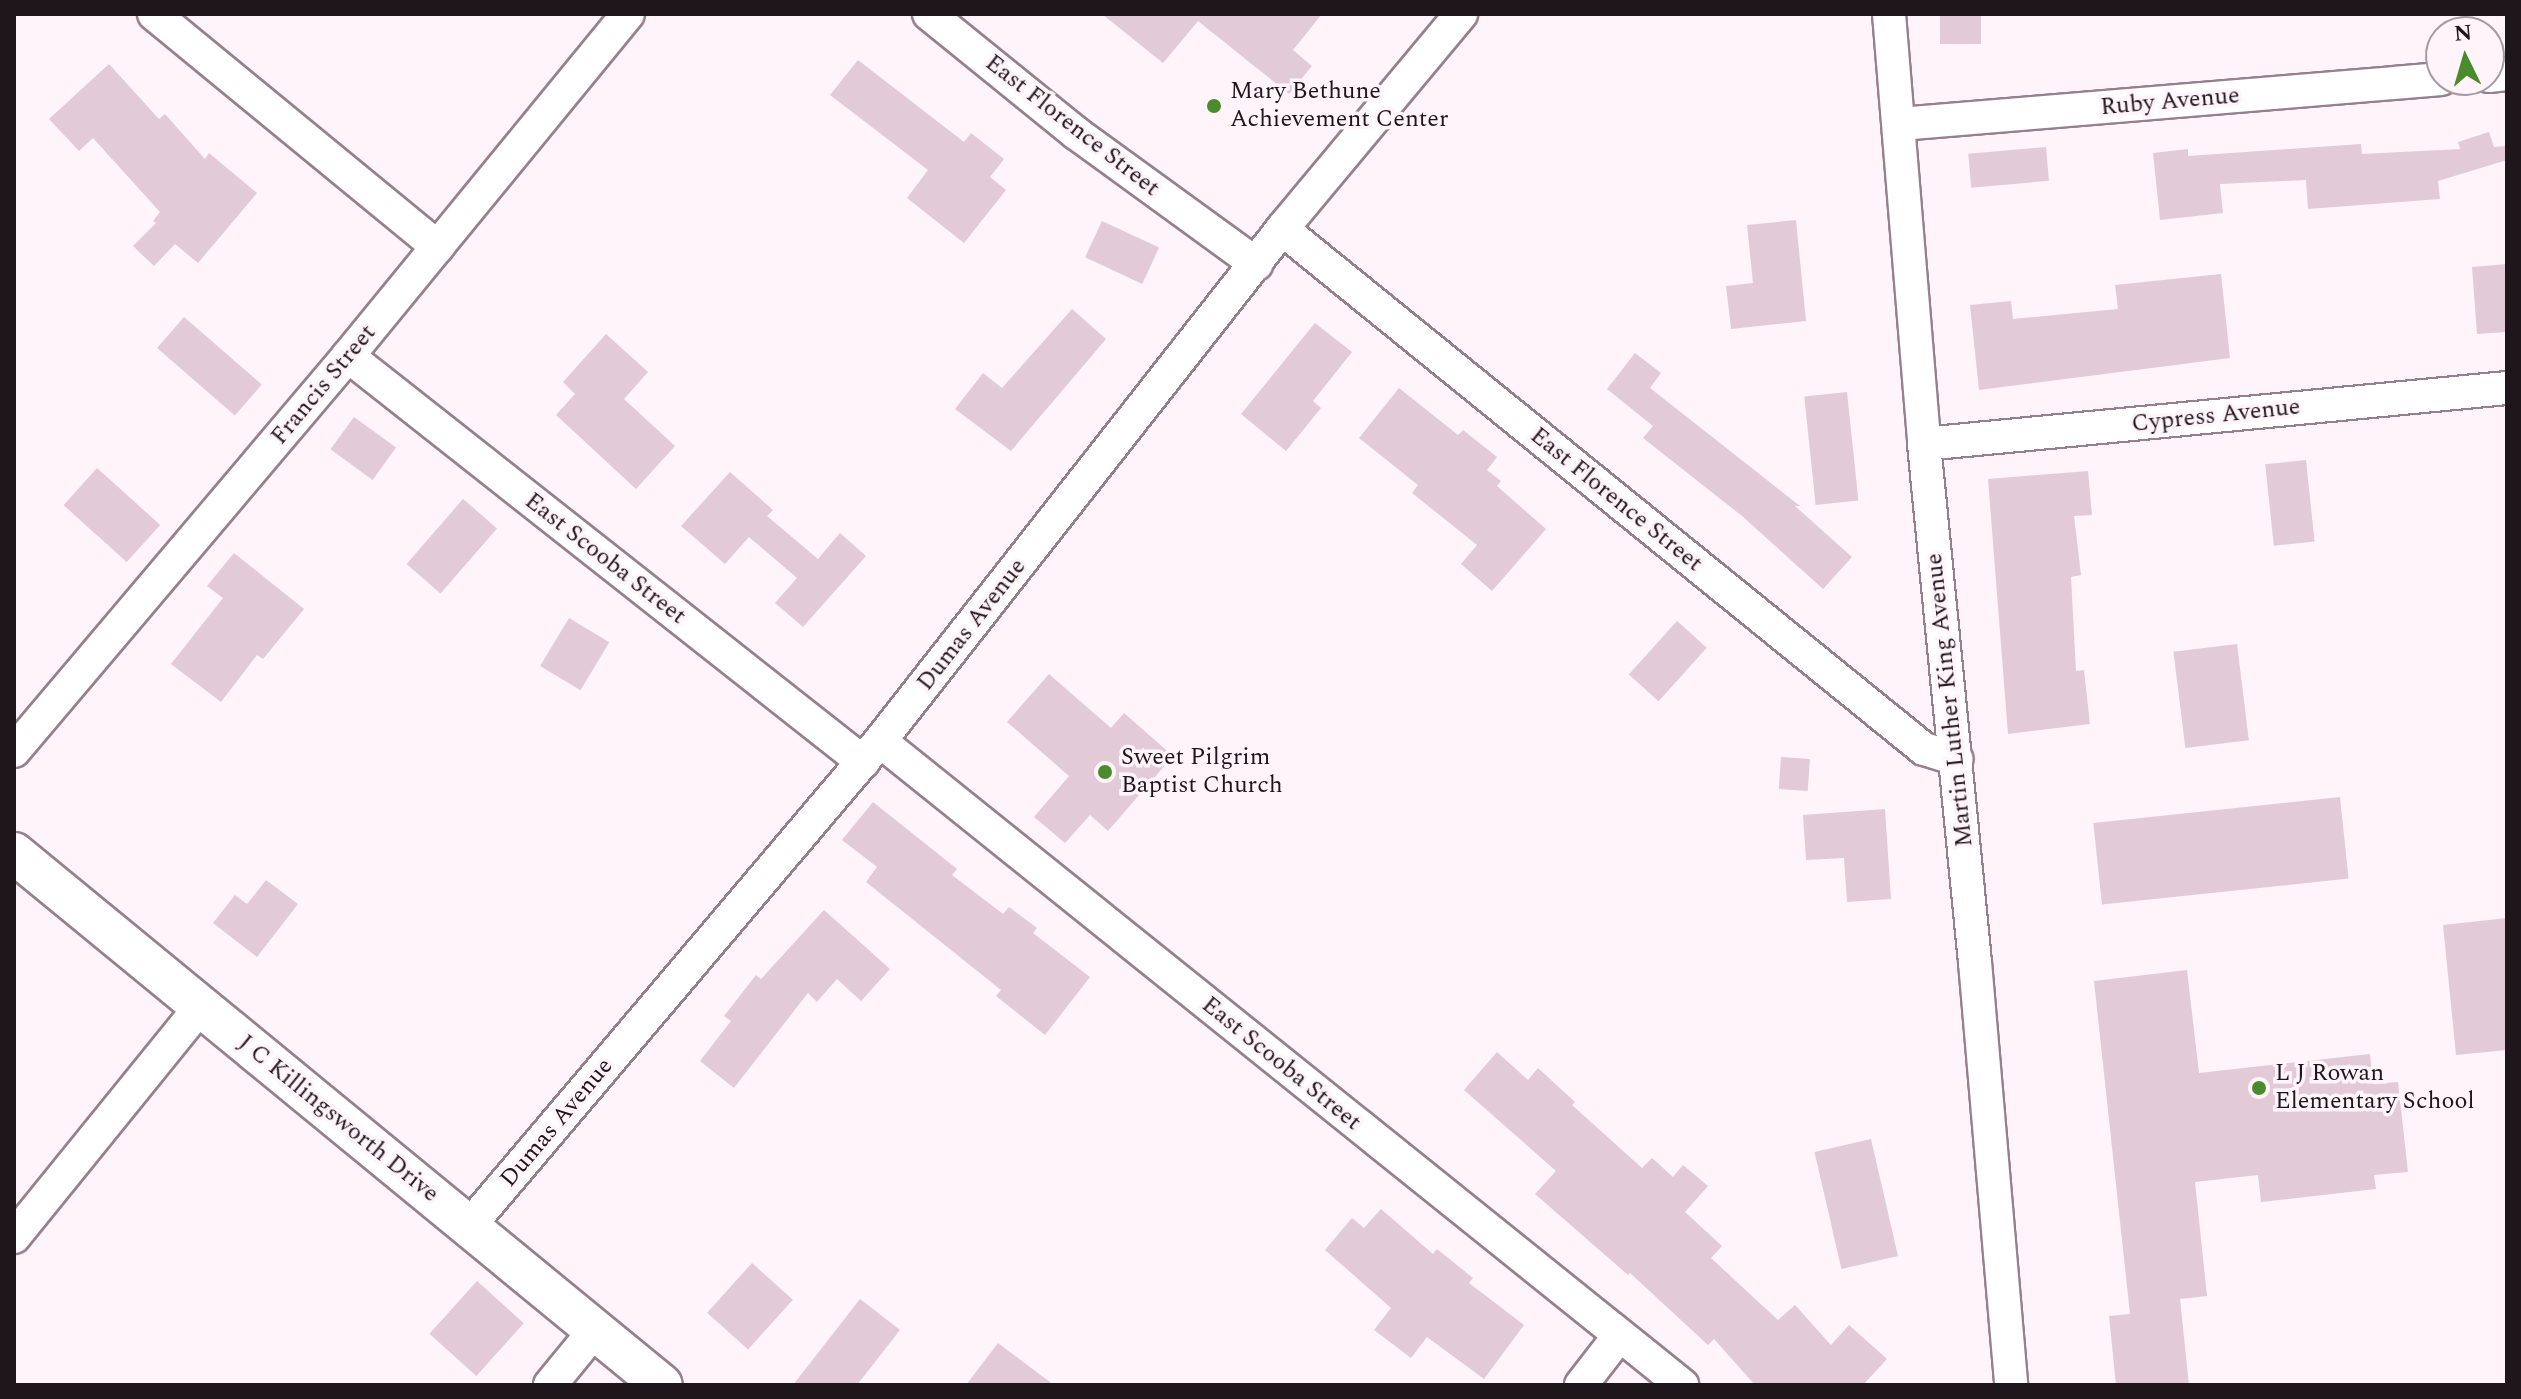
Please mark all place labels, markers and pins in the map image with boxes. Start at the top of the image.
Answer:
place label: Mary Bethune Achievement Center [1230,78,1448,134]
marker: Mary Bethune Achievement Center [1205,97,1223,115]
place label: Sweet Pilgrim Baptist Church [1121,744,1283,800]
marker: Sweet Pilgrim Baptist Church [1096,763,1114,781]
place label: L J Rowan Elementary School [2275,1060,2475,1116]
marker: L J Rowan Elementary School [2250,1079,2268,1097]

